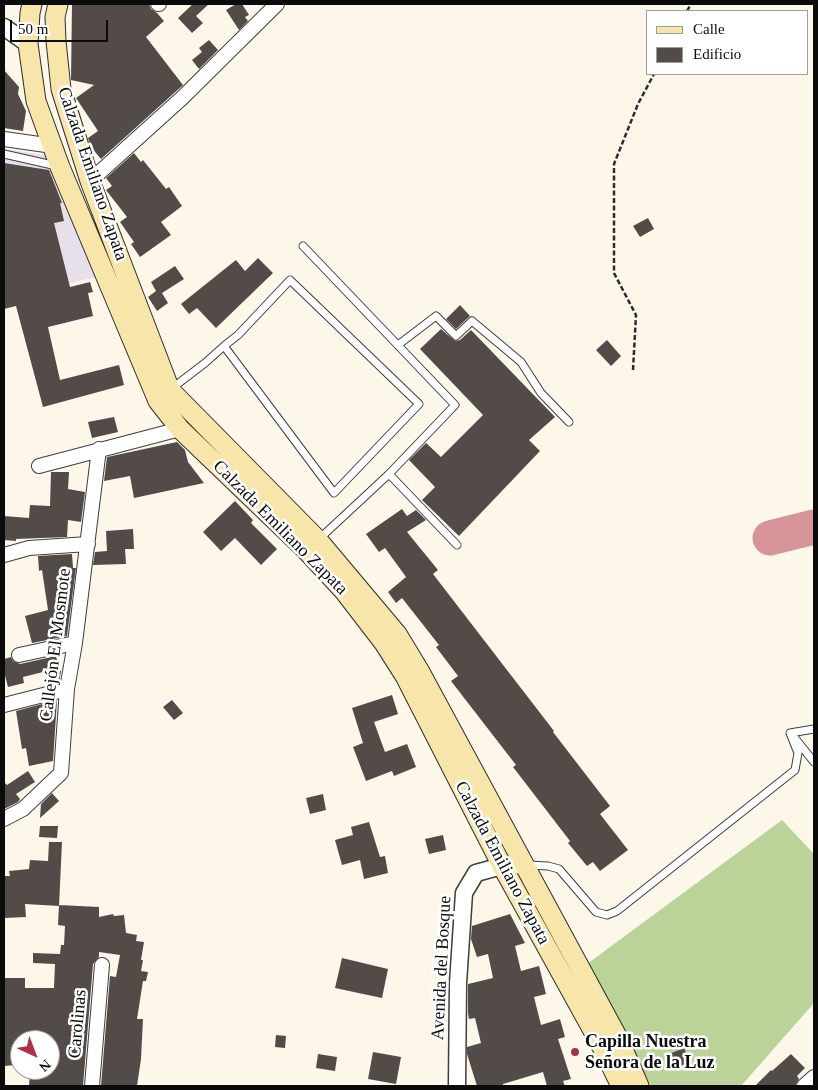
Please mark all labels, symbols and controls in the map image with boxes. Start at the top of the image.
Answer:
scale bar [12,10,110,42]
legend [646,10,808,75]
text: 50 m [18,21,48,37]
text: Calle [693,21,725,37]
text: Edificio [693,46,741,62]
street label: Calzada Emiliano Zapata [52,84,132,264]
street label: Calzada Emiliano Zapata [208,456,352,600]
street label: Callejón El Mosmote [36,567,76,723]
street label: Calzada Emiliano Zapata [450,778,554,948]
street label: Avenida del Bosque [427,895,457,1041]
street label: Carolinas [64,989,92,1059]
north arrow [10,1030,60,1080]
place label: Capilla Nuestra Señora de la Luz [585,1031,715,1074]
marker: Capilla Nuestra Señora de la Luz [569,1046,581,1058]
text: N [36,1057,54,1075]

